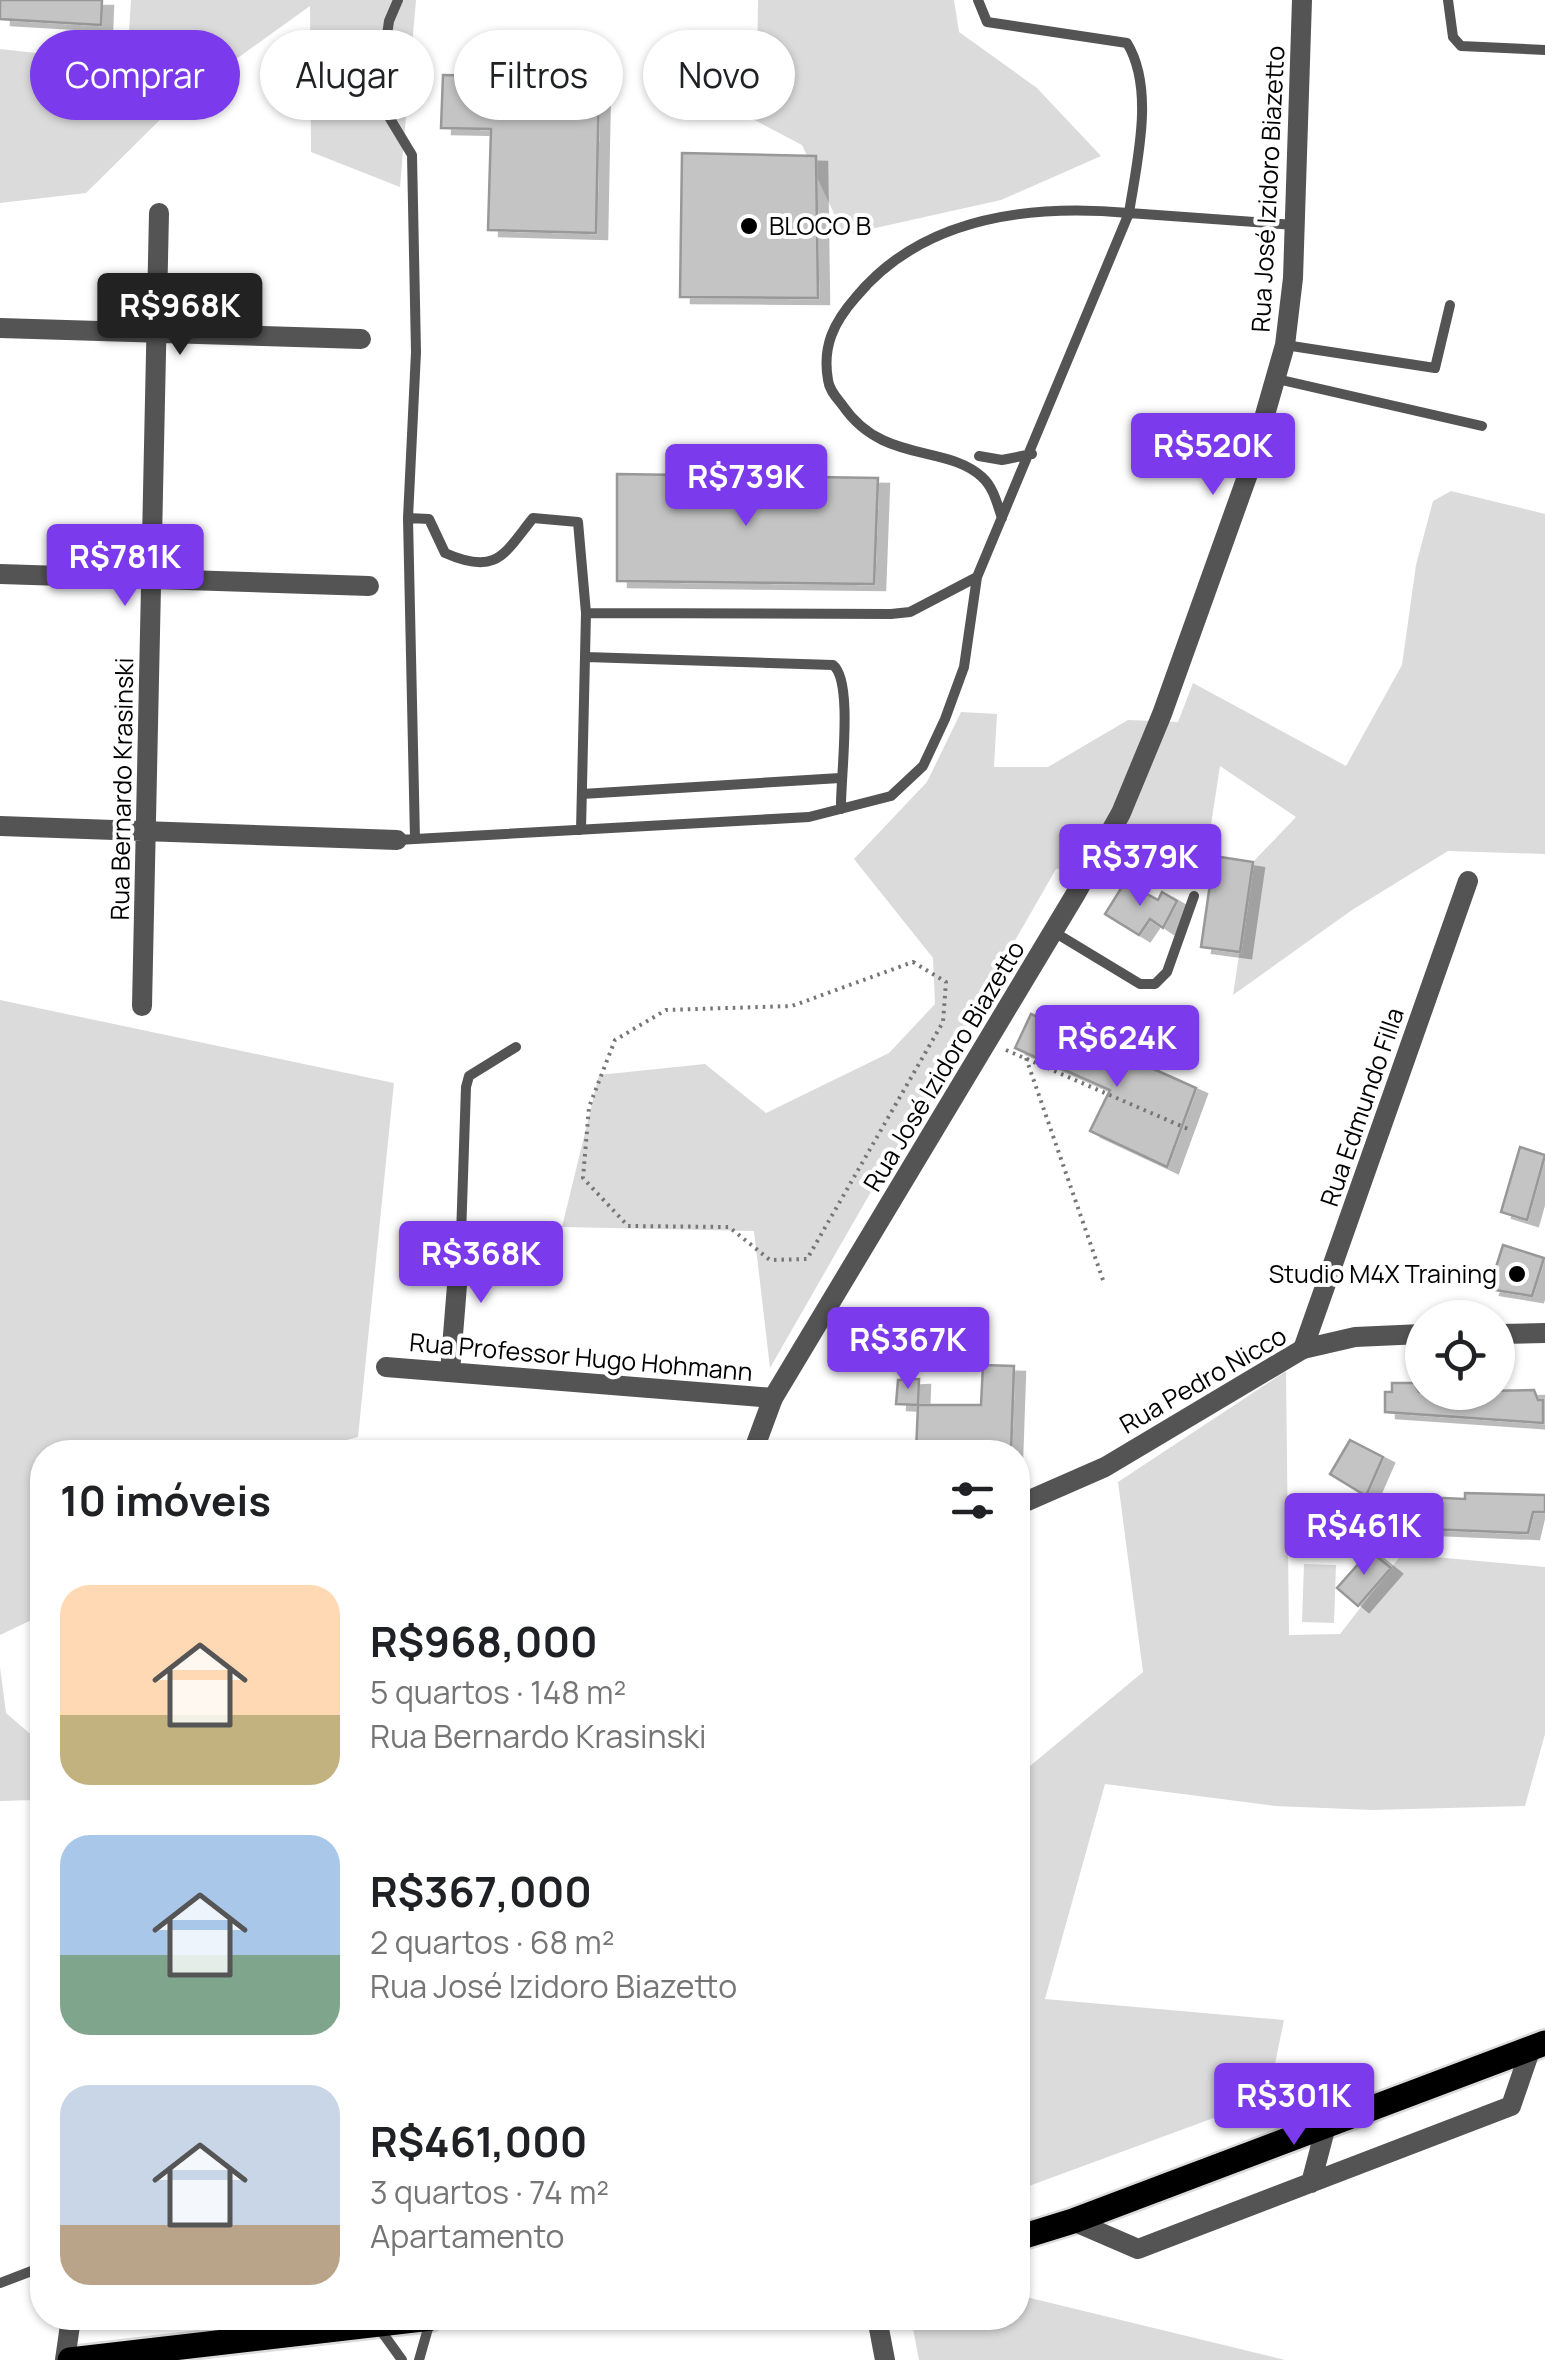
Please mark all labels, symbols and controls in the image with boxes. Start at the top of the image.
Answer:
chip: Comprar [30,30,240,120]
chip: Alugar [260,30,434,120]
chip: Filtros [454,30,623,120]
chip: Novo [643,30,795,120]
street label: Rua José Izidoro Biazetto [1243,45,1292,333]
place label: BLOCO B [769,208,871,243]
marker: BLOCO B [738,215,760,237]
pin: R$968K [99,273,261,358]
text: R$968K [119,283,241,327]
pin: R$520K [1132,413,1294,498]
text: R$520K [1153,423,1273,467]
pin: R$739K [665,444,827,529]
text: R$739K [687,454,805,498]
pin: R$781K [44,524,206,609]
text: R$781K [69,534,181,578]
street label: Rua Bernardo Krasinski [102,657,141,921]
pin: R$379K [1059,824,1221,909]
text: R$379K [1081,834,1199,878]
street label: Rua José Izidoro Biazetto [855,934,1032,1198]
street label: Rua Edmundo Filla [1311,1003,1412,1211]
pin: R$624K [1036,1005,1198,1090]
text: R$624K [1057,1015,1177,1059]
pin: R$368K [400,1221,562,1306]
text: R$368K [421,1231,541,1275]
place label: Studio M4X Training [1269,1256,1497,1291]
marker: Studio M4X Training [1506,1263,1528,1285]
map controls [1405,1300,1515,1410]
button: locate [1405,1300,1515,1410]
pin: R$367K [827,1307,989,1392]
text: R$367K [849,1317,967,1361]
street label: Rua Pedro Nicco [1113,1318,1293,1442]
street label: Rua Professor Hugo Hohmann [408,1324,754,1389]
text: 10 imóveis [60,1471,271,1529]
icon: filters [945,1473,1000,1528]
pin: R$461K [1283,1493,1445,1578]
text: R$461K [1307,1503,1421,1547]
text: R$968,000 [370,1612,598,1670]
icon: home [140,1625,260,1745]
text: 5 quartos · 148 m² [370,1670,626,1714]
text: Rua Bernardo Krasinski [370,1714,707,1758]
text: R$367,000 [370,1862,592,1920]
icon: home [140,1875,260,1995]
text: 2 quartos · 68 m² [370,1920,614,1964]
text: Rua José Izidoro Biazetto [370,1964,737,2008]
pin: R$301K [1213,2063,1375,2148]
text: R$301K [1236,2073,1352,2117]
text: R$461,000 [370,2112,588,2170]
icon: home [140,2125,260,2245]
text: 3 quartos · 74 m² [370,2170,609,2214]
text: Apartamento [370,2214,565,2258]

